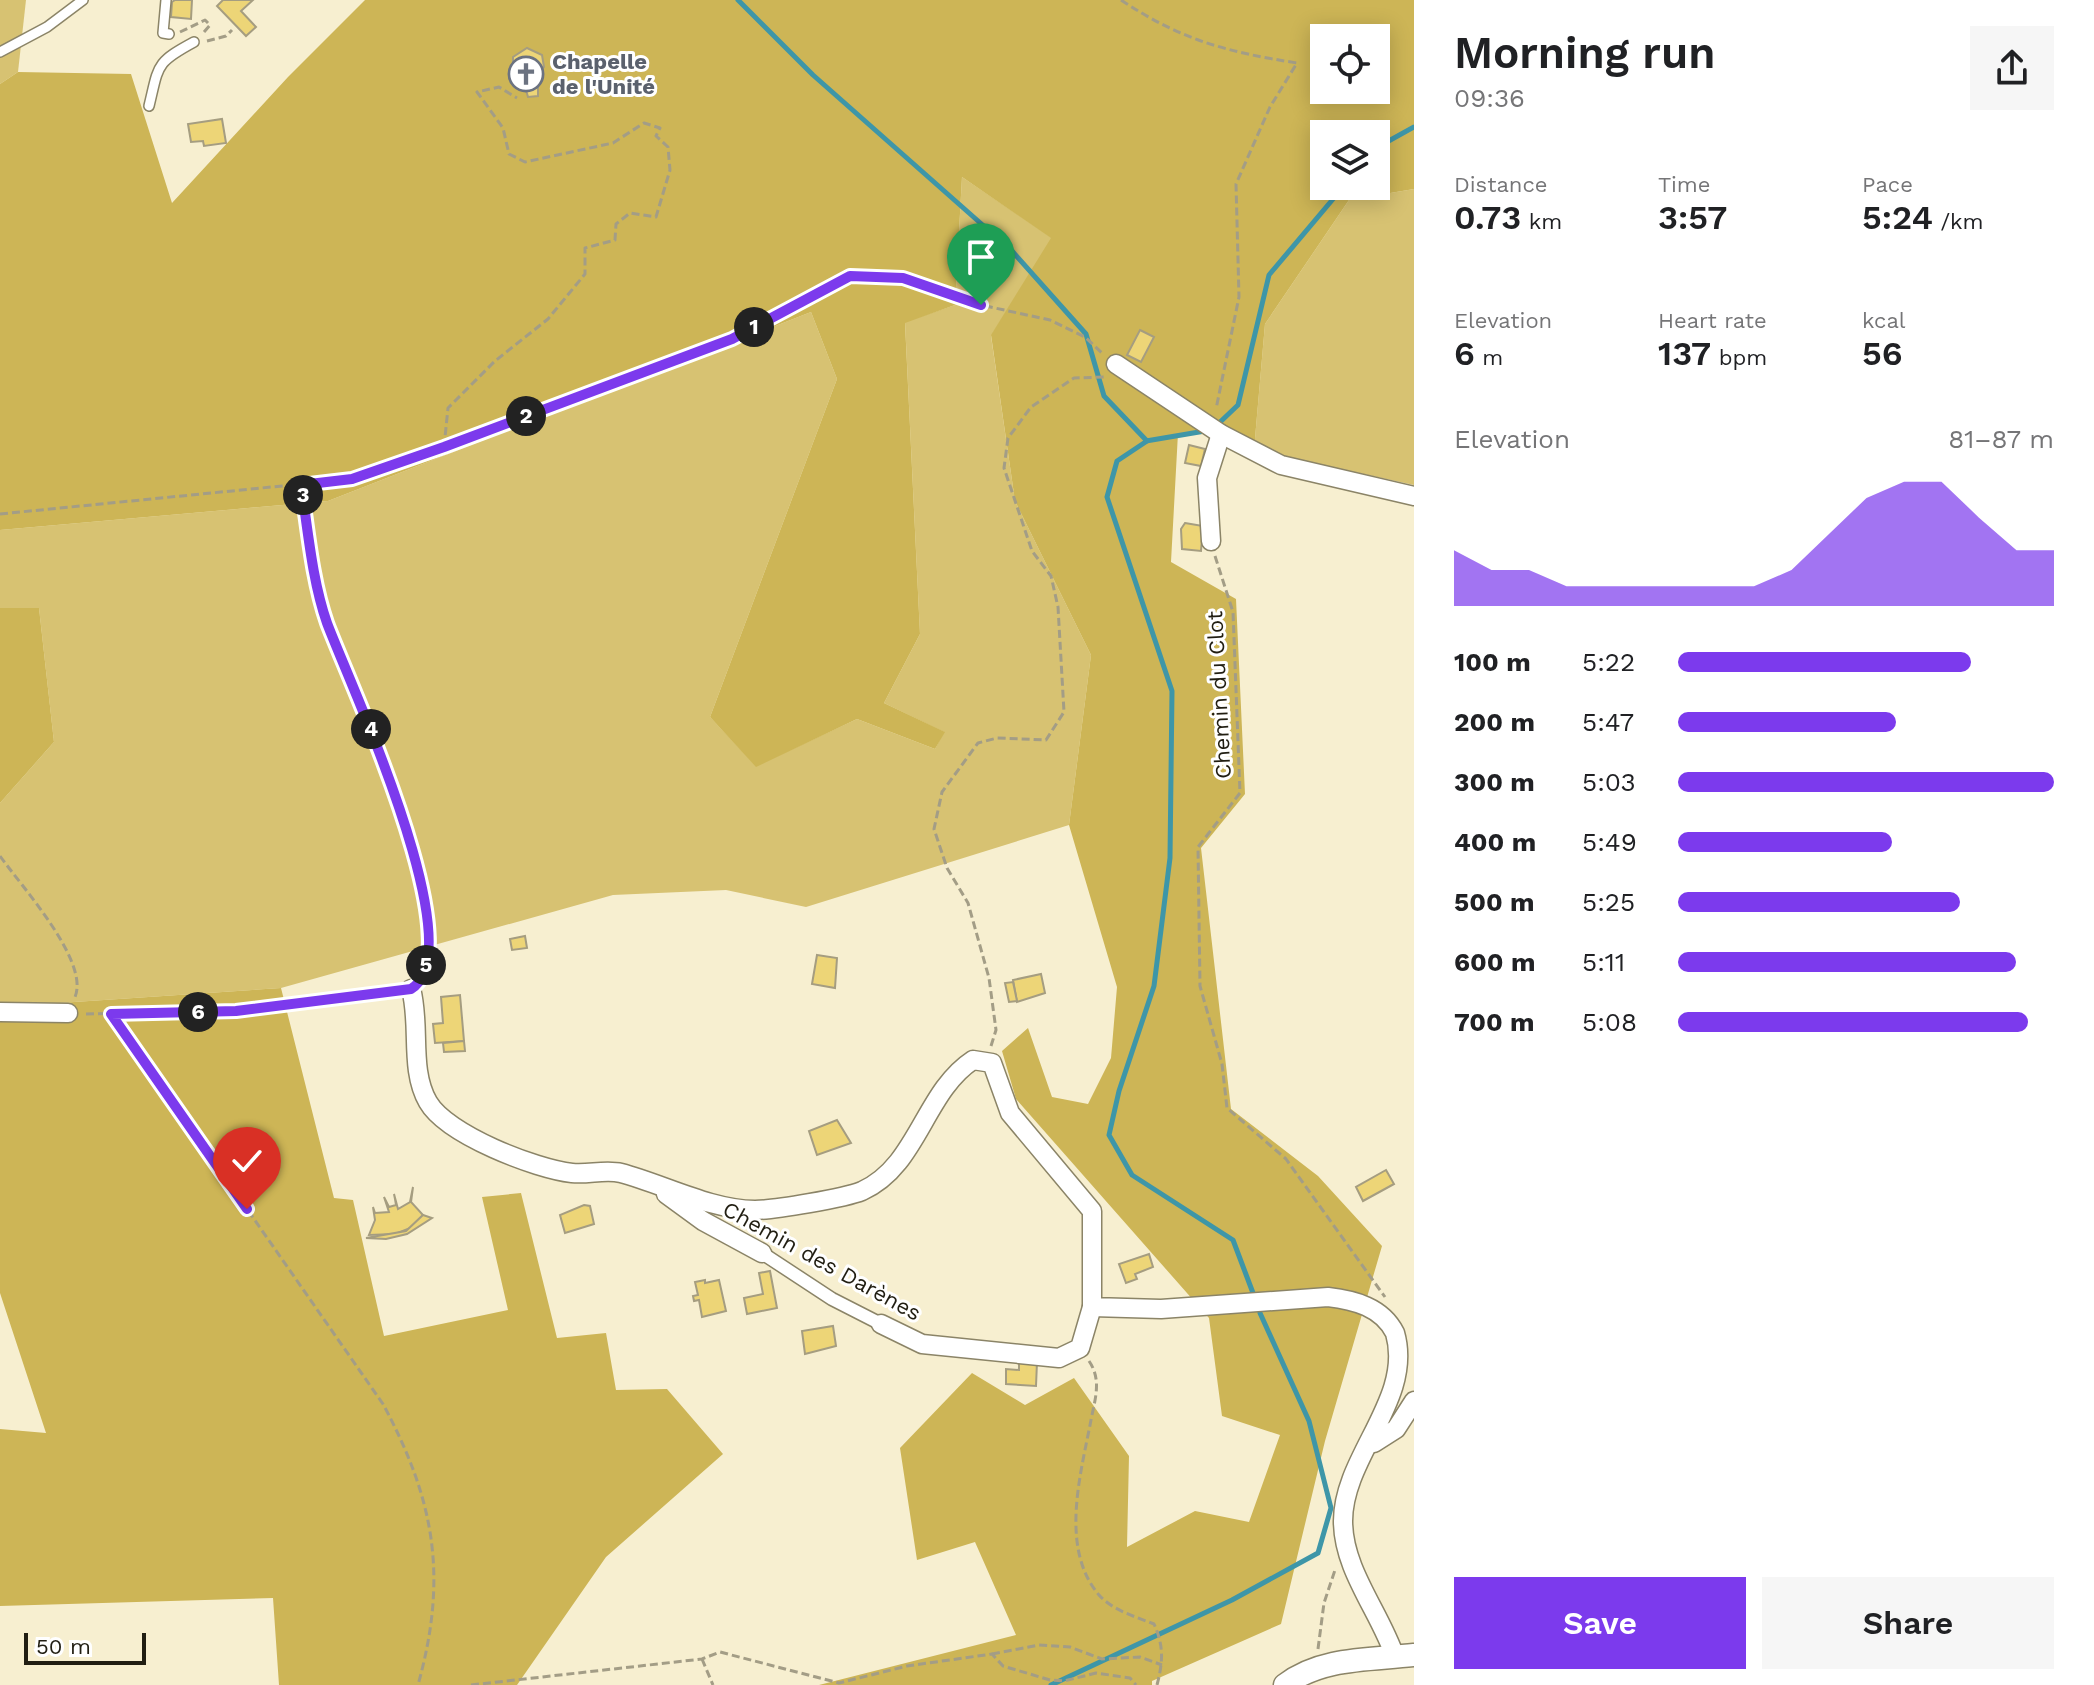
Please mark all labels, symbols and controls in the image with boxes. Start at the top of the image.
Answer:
map controls [1310,24,1390,200]
button: locate [1310,24,1390,104]
button: share [1970,26,2054,110]
text: Morning run [1454,27,1715,79]
place label: Chapelle de l'Unité [552,49,655,99]
church icon: Chapelle de l'Unité [507,55,545,93]
text: 09:36 [1454,83,1525,113]
button: layers [1310,120,1390,200]
text: Distance [1454,172,1548,197]
text: Time [1658,172,1710,197]
text: Pace [1862,172,1913,197]
text: 0.73 [1454,197,1521,237]
text: 3:57 [1658,197,1727,237]
text: 5:24 [1862,197,1933,237]
text: km [1521,209,1562,234]
text: /km [1933,209,1984,234]
pin [947,223,1015,305]
icon: arrive [959,235,1003,279]
pin: 1 [734,307,774,347]
text: Elevation [1454,308,1552,333]
text: Heart rate [1658,308,1767,333]
text: kcal [1862,308,1906,333]
text: 1 [749,314,759,339]
text: 6 [1454,333,1475,373]
text: 137 [1658,333,1711,373]
text: 56 [1862,333,1903,373]
text: m [1475,345,1503,370]
text: bpm [1711,345,1767,370]
pin: 2 [506,396,546,436]
text: 2 [519,403,533,428]
text: Elevation [1454,424,1570,454]
text: 81–87 m [1948,424,2054,454]
pin: 3 [283,475,323,515]
text: 3 [296,482,310,507]
street label: Chemin du Clot [1202,610,1236,780]
text: 100 m [1454,647,1531,677]
text: 5:22 [1582,647,1635,677]
text: 200 m [1454,707,1535,737]
text: 5:47 [1582,707,1634,737]
pin: 4 [351,709,391,749]
text: 4 [364,716,378,741]
text: 300 m [1454,767,1535,797]
text: 5:03 [1582,767,1636,797]
text: 400 m [1454,827,1536,857]
text: 5:49 [1582,827,1637,857]
text: 500 m [1454,887,1535,917]
text: 5:25 [1582,887,1635,917]
pin: 5 [406,945,446,985]
text: 600 m [1454,947,1535,977]
text: 5:11 [1582,947,1625,977]
text: 5 [420,952,432,977]
pin: 6 [178,992,218,1032]
text: 6 [191,999,205,1024]
text: 700 m [1454,1007,1535,1037]
text: 5:08 [1582,1007,1637,1037]
pin [213,1127,281,1209]
icon: check [225,1139,269,1183]
street label: Chemin des Darènes [719,1196,925,1326]
button: Save [1454,1577,1746,1669]
button: Share [1762,1577,2054,1669]
scale bar [24,1629,146,1665]
text: 50 m [36,1634,91,1659]

